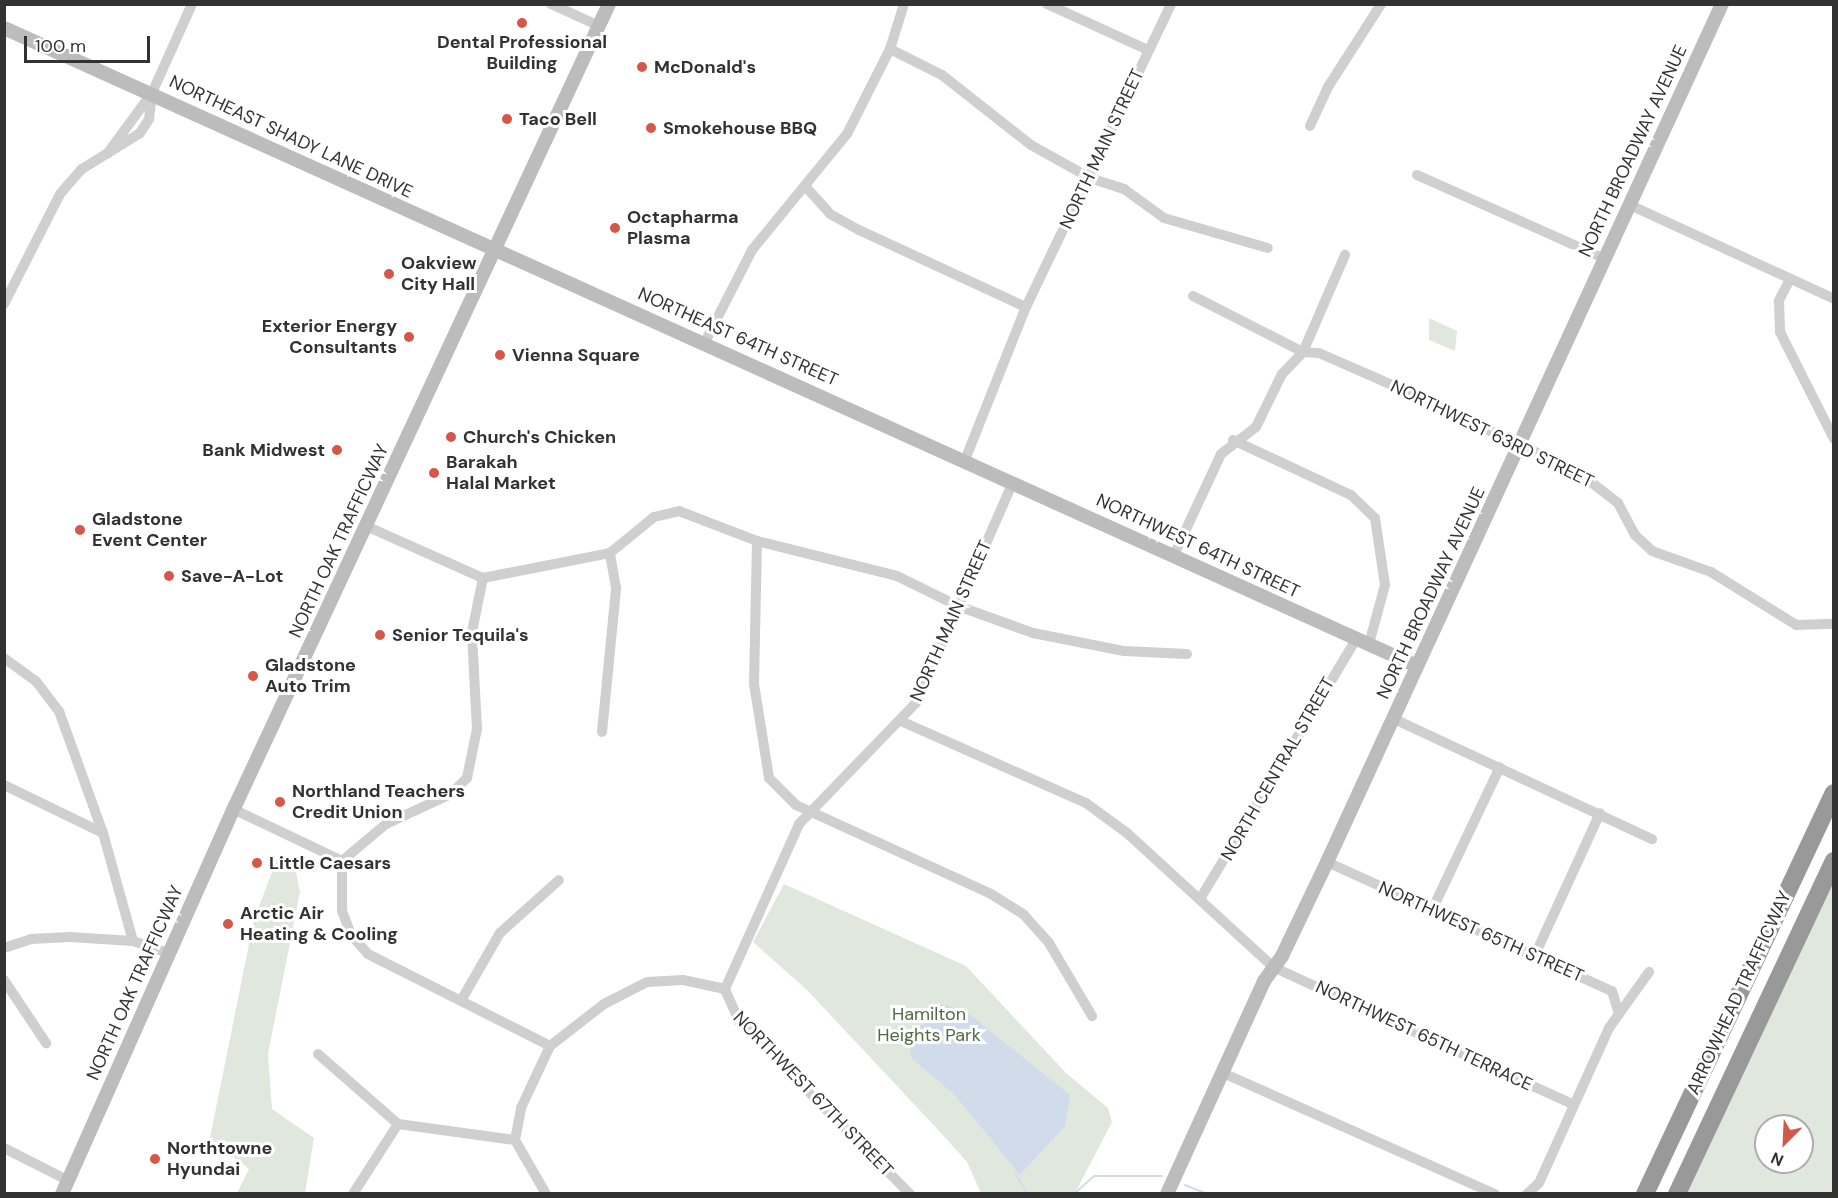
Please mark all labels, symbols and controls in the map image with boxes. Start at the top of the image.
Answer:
marker: Dental Professional Building [515,16,529,30]
scale bar [27,24,153,62]
place label: Dental Professional Building [437,32,607,74]
text: 100 m [35,34,86,58]
street label: NORTH BROADWAY AVENUE [1574,42,1692,260]
place label: McDonald's [654,56,756,78]
marker: McDonald's [635,60,649,74]
street label: NORTH MAIN STREET [1055,66,1149,232]
street label: NORTHEAST SHADY LANE DRIVE [166,71,416,203]
place label: Taco Bell [519,108,597,130]
marker: Taco Bell [500,112,514,126]
place label: Smokehouse BBQ [663,117,817,139]
marker: Smokehouse BBQ [644,121,658,135]
place label: Octapharma Plasma [627,207,739,250]
marker: Octapharma Plasma [608,221,622,235]
place label: Oakview City Hall [401,253,476,296]
marker: Oakview City Hall [382,267,396,281]
street label: NORTHEAST 64TH STREET [635,283,841,391]
place label: Exterior Energy Consultants [262,316,397,358]
marker: Exterior Energy Consultants [402,330,416,344]
place label: Vienna Square [512,344,640,366]
marker: Vienna Square [493,348,507,362]
street label: NORTHWEST 63RD STREET [1387,375,1597,493]
place label: Church's Chicken [463,426,616,448]
marker: Church's Chicken [444,430,458,444]
place label: Bank Midwest [202,439,325,461]
street label: NORTH OAK TRAFFICWAY [285,441,393,641]
marker: Bank Midwest [330,443,344,457]
place label: Barakah Halal Market [446,452,556,494]
marker: Barakah Halal Market [427,466,441,480]
street label: NORTH BROADWAY AVENUE [1372,484,1490,702]
street label: NORTHWEST 64TH STREET [1093,489,1303,603]
place label: Gladstone Event Center [92,509,207,552]
marker: Gladstone Event Center [73,523,87,537]
street label: NORTH MAIN STREET [906,537,996,705]
place label: Save-A-Lot [181,565,283,587]
marker: Save-A-Lot [162,569,176,583]
place label: Senior Tequila's [392,624,529,646]
marker: Senior Tequila's [373,628,387,642]
place label: Gladstone Auto Trim [265,655,356,698]
marker: Gladstone Auto Trim [246,669,260,683]
street label: NORTH CENTRAL STREET [1217,673,1339,865]
place label: Northland Teachers Credit Union [292,781,465,824]
marker: Northland Teachers Credit Union [273,795,287,809]
place label: Little Caesars [269,852,391,874]
marker: Little Caesars [250,856,264,870]
street label: NORTHWEST 65TH STREET [1375,877,1587,987]
street label: NORTH OAK TRAFFICWAY [82,882,188,1084]
street label: ARROWHEAD TRAFFICWAY [1682,888,1796,1098]
place label: Arctic Air Heating & Cooling [240,903,398,946]
marker: Arctic Air Heating & Cooling [221,917,235,931]
street label: NORTHWEST 65TH TERRACE [1312,976,1536,1096]
park label: Hamilton Heights Park [877,1004,981,1046]
street label: NORTHWEST 67TH STREET [728,1007,898,1181]
north arrow [1754,1114,1814,1174]
place label: Northtowne Hyundai [167,1138,272,1180]
text: N [1768,1147,1787,1171]
marker: Northtowne Hyundai [148,1152,162,1166]

